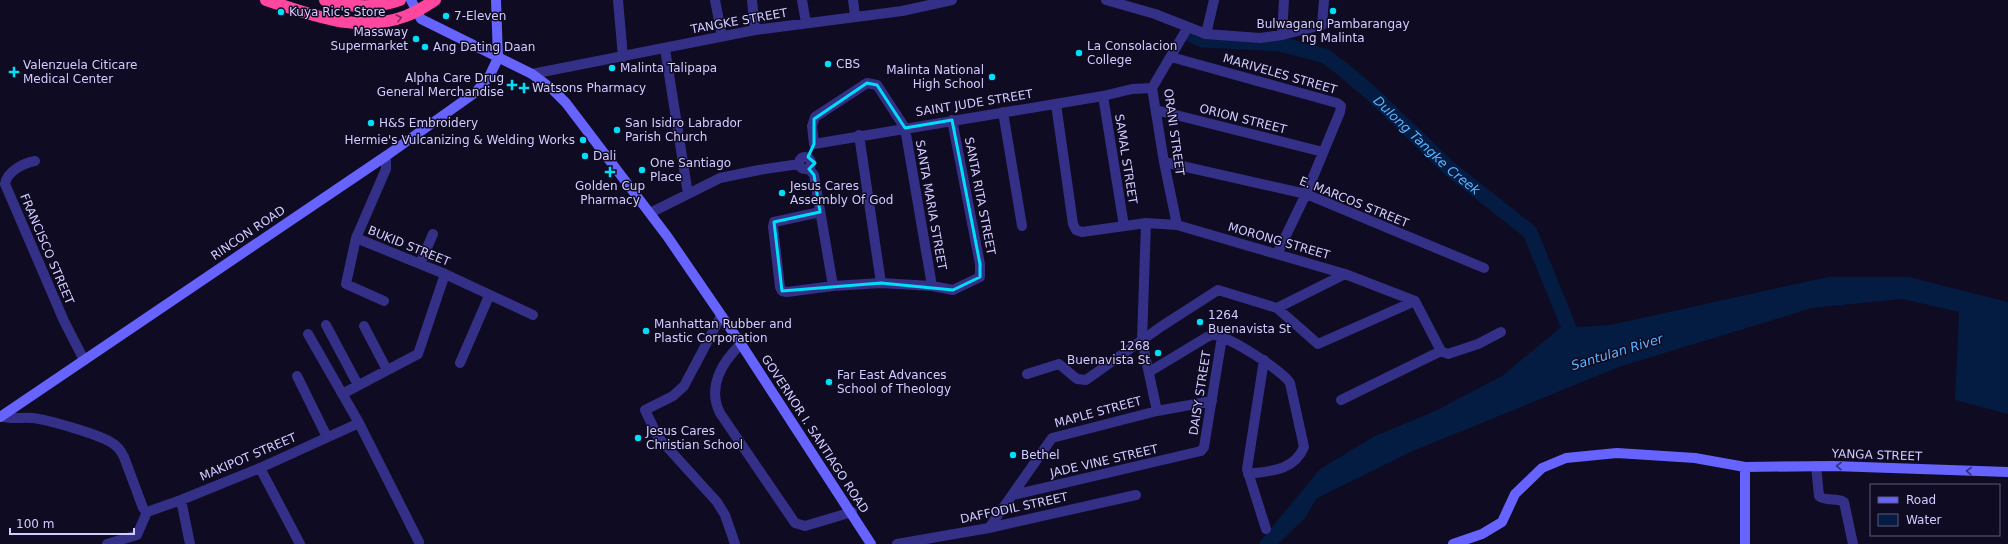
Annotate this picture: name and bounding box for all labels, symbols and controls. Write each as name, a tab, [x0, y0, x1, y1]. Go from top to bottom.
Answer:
place label: Kuya Ric's Store	[289, 5, 386, 19]
street label: TANGKE STREET	[689, 5, 789, 37]
marker: Bulwagang Pambarangay ng Malinta	[1328, 6, 1338, 16]
marker: Kuya Ric's Store	[276, 7, 286, 17]
place label: 7-Eleven	[454, 9, 506, 23]
marker: 7-Eleven	[441, 11, 451, 21]
one-way arrow	[395, 14, 402, 23]
place label: Bulwagang Pambarangay ng Malinta	[1256, 17, 1410, 45]
place label: Massway Supermarket	[330, 25, 408, 53]
marker: Massway Supermarket	[411, 34, 421, 44]
place label: La Consolacion College	[1087, 39, 1177, 67]
place label: Ang Dating Daan	[433, 40, 535, 54]
marker: Ang Dating Daan	[420, 42, 430, 52]
marker: La Consolacion College	[1074, 48, 1084, 58]
street label: MARIVELES STREET	[1221, 51, 1339, 97]
place label: CBS	[836, 57, 860, 71]
place label: Valenzuela Citicare Medical Center	[23, 58, 138, 86]
marker: CBS	[823, 59, 833, 69]
place label: Malinta Talipapa	[620, 61, 717, 75]
marker: Malinta Talipapa	[607, 63, 617, 73]
place label: Malinta National High School	[886, 63, 984, 91]
marker: Valenzuela Citicare Medical Center	[8, 66, 20, 78]
place label: Alpha Care Drug General Merchandise	[377, 71, 504, 99]
marker: Malinta National High School	[987, 72, 997, 82]
marker: Alpha Care Drug General Merchandise	[507, 80, 517, 90]
place label: Watsons Pharmacy	[532, 81, 646, 95]
marker: Watsons Pharmacy	[519, 83, 529, 93]
street label: SAINT JUDE STREET	[914, 87, 1034, 119]
street label: ORANI STREET	[1161, 88, 1187, 177]
water label: Dulong Tangke Creek	[1371, 92, 1484, 198]
street label: ORION STREET	[1198, 101, 1289, 137]
street label: SAMAL STREET	[1112, 113, 1140, 206]
place label: H&S Embroidery	[379, 116, 478, 130]
place label: San Isidro Labrador Parish Church	[625, 116, 742, 144]
marker: H&S Embroidery	[366, 118, 376, 128]
marker: San Isidro Labrador Parish Church	[612, 125, 622, 135]
place label: Hermie's Vulcanizing & Welding Works	[345, 133, 575, 147]
marker: Hermie's Vulcanizing & Welding Works	[578, 135, 588, 145]
street label: SANTA RITA STREET	[962, 136, 998, 257]
street label: SANTA MARIA STREET	[913, 139, 949, 272]
place label: Dali	[593, 149, 616, 163]
marker: Dali	[580, 151, 590, 161]
place label: One Santiago Place	[650, 156, 731, 184]
marker: One Santiago Place	[637, 165, 647, 175]
marker: Golden Cup Pharmacy	[605, 167, 615, 177]
street label: E. MARCOS STREET	[1297, 174, 1411, 231]
place label: Golden Cup Pharmacy	[575, 179, 645, 207]
place label: Jesus Cares Assembly Of God	[789, 179, 893, 207]
marker: Jesus Cares Assembly Of God	[777, 188, 787, 198]
street label: FRANCISCO STREET	[17, 192, 77, 307]
street label: RINCON ROAD	[208, 203, 288, 263]
street label: MORONG STREET	[1226, 220, 1332, 262]
street label: BUKID STREET	[366, 223, 453, 269]
place label: 1264 Buenavista St	[1208, 308, 1291, 336]
place label: Manhattan Rubber and Plastic Corporation	[654, 317, 792, 345]
marker: 1264 Buenavista St	[1195, 317, 1205, 327]
marker: Manhattan Rubber and Plastic Corporation	[641, 326, 651, 336]
water label: Santulan River	[1569, 330, 1666, 373]
place label: 1268 Buenavista St	[1067, 339, 1150, 367]
marker: 1268 Buenavista St	[1153, 348, 1163, 358]
street label: DAISY STREET	[1186, 349, 1214, 436]
street label: GOVERNOR I. SANTIAGO ROAD	[759, 352, 871, 516]
place label: Far East Advances School of Theology	[837, 368, 951, 396]
marker: Far East Advances School of Theology	[824, 377, 834, 387]
street label: MAPLE STREET	[1053, 393, 1144, 430]
place label: Jesus Cares Christian School	[645, 424, 743, 452]
street label: MAKIPOT STREET	[198, 430, 299, 484]
marker: Jesus Cares Christian School	[633, 433, 643, 443]
street label: JADE VINE STREET	[1048, 442, 1160, 480]
street label: YANGA STREET	[1830, 446, 1923, 464]
place label: Bethel	[1021, 448, 1060, 462]
marker: Bethel	[1008, 450, 1018, 460]
one-way arrow	[1836, 462, 1842, 470]
one-way arrow	[1966, 466, 1972, 475]
legend	[1870, 484, 2000, 536]
street label: DAFFODIL STREET	[959, 490, 1070, 526]
text: Road	[1906, 493, 1936, 507]
scale bar	[10, 510, 134, 536]
text: Water	[1906, 513, 1942, 527]
text: 100 m	[16, 517, 54, 531]

